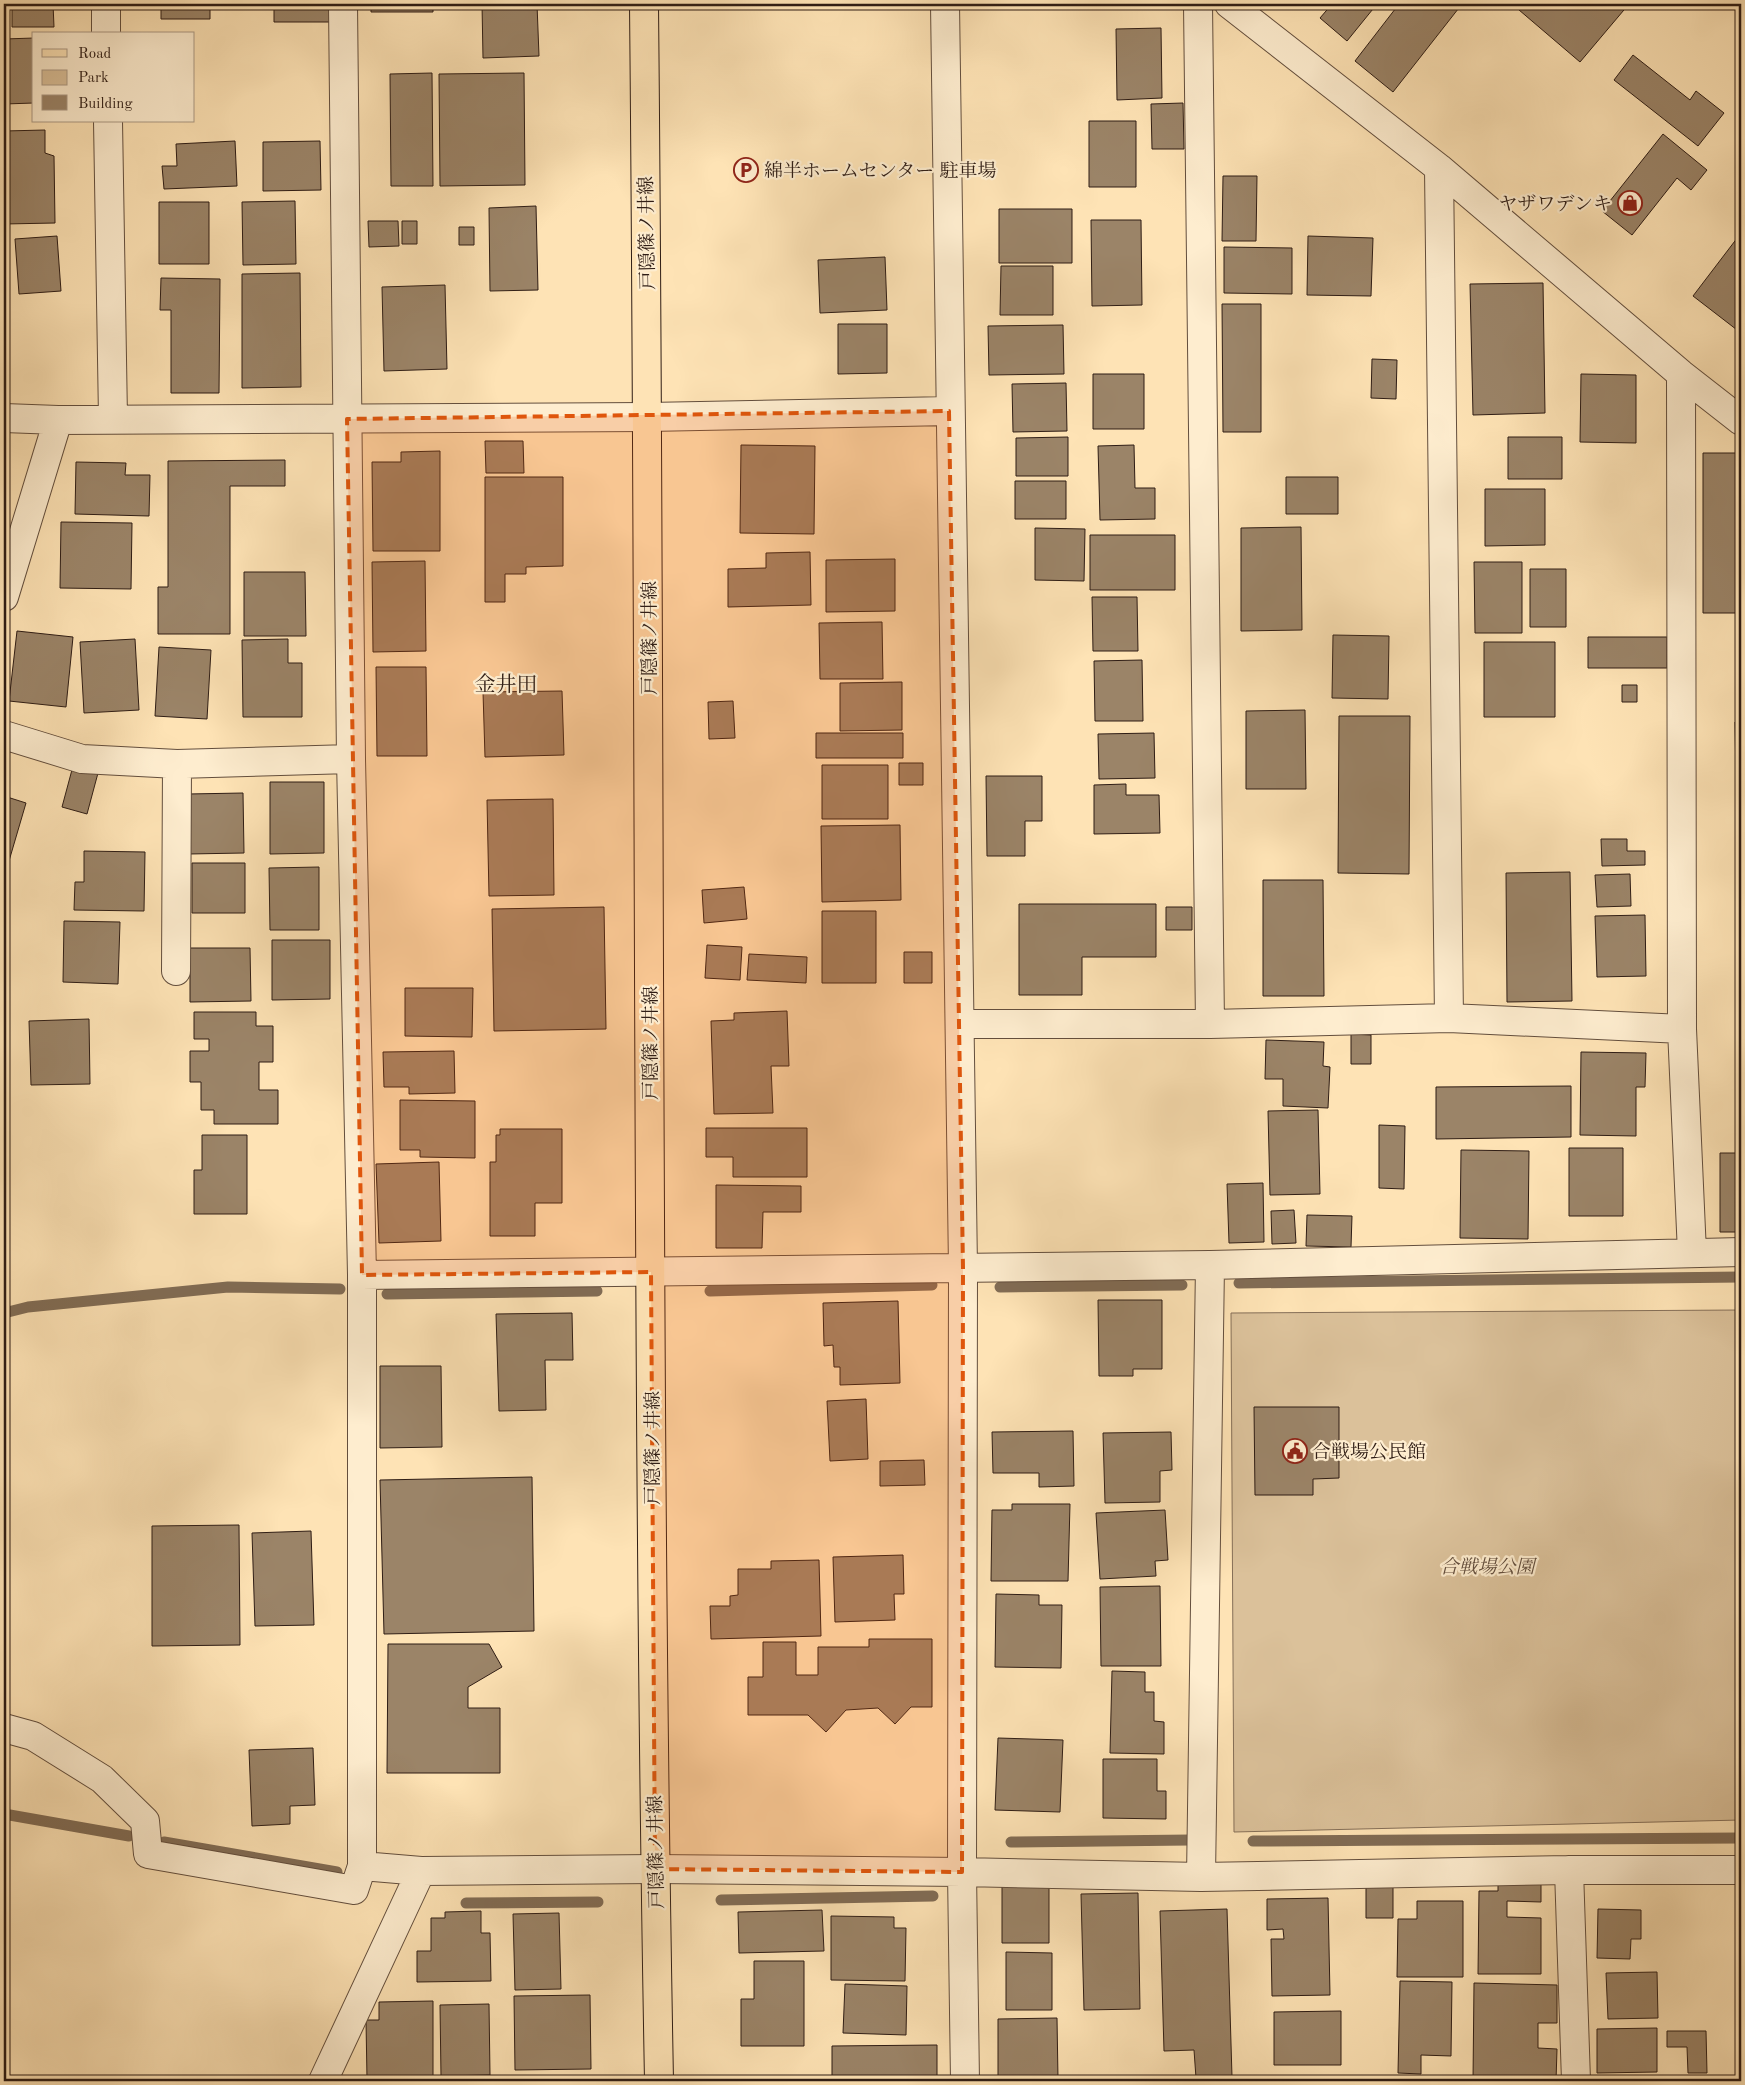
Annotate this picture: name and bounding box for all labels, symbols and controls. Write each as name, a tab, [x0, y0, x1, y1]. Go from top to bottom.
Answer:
legend	[32, 32, 195, 122]
text: Road	[78, 47, 112, 62]
text: Park	[78, 71, 109, 86]
text: Building	[78, 97, 133, 112]
parking icon: 綿半ホームセンター 駐車場	[733, 157, 759, 183]
place label: 綿半ホームセンター 駐車場	[764, 160, 997, 182]
street label: 戸隠篠ノ井線	[636, 176, 659, 290]
shop icon: ヤザワデンキ	[1617, 190, 1643, 216]
place label: ヤザワデンキ	[1498, 194, 1612, 215]
street label: 戸隠篠ノ井線	[640, 581, 661, 695]
district label: 金井田	[475, 673, 538, 696]
street label: 戸隠篠ノ井線	[641, 986, 662, 1100]
street label: 戸隠篠ノ井線	[643, 1391, 664, 1505]
public building icon: 合戦場公民館	[1282, 1438, 1308, 1464]
place label: 合戦場公民館	[1312, 1442, 1426, 1463]
park label: 合戦場公園	[1439, 1556, 1537, 1578]
street label: 戸隠篠ノ井線	[645, 1795, 668, 1909]

